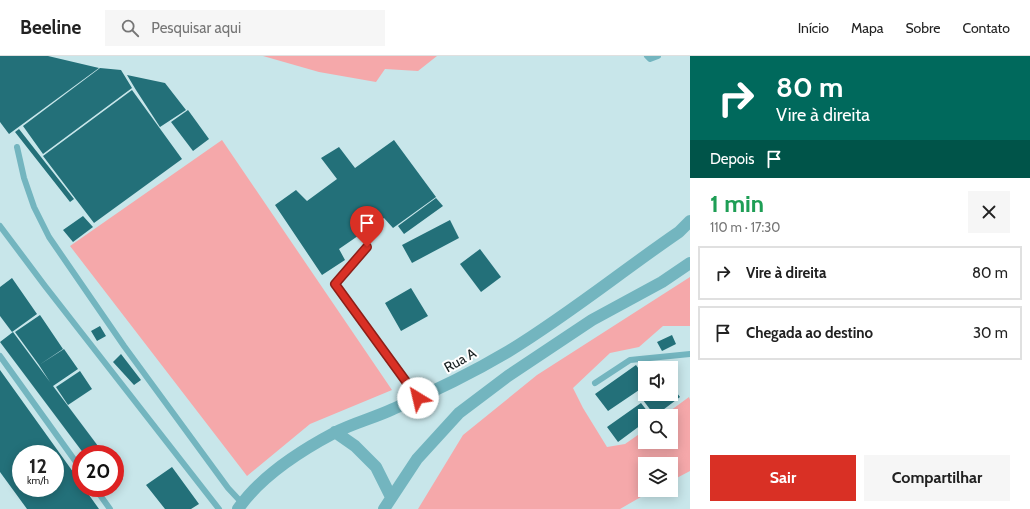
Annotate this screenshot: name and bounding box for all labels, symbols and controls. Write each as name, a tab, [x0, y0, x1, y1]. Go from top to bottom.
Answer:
search box	[105, 10, 385, 46]
text: Beeline	[20, 16, 81, 39]
icon: search	[119, 17, 141, 39]
text: Pesquisar aqui	[151, 19, 241, 37]
text: Início	[798, 19, 829, 37]
text: Mapa	[851, 19, 883, 37]
text: Sobre	[905, 19, 940, 37]
text: Contato	[962, 19, 1010, 37]
text: 80 m	[776, 70, 843, 104]
icon: right	[710, 72, 762, 124]
text: Vire à direita	[776, 104, 870, 126]
icon: arrive	[763, 148, 785, 170]
text: Depois	[710, 150, 755, 168]
text: 1 min	[710, 189, 764, 218]
button: close	[968, 191, 1010, 233]
pin	[350, 206, 384, 247]
icon: arrive	[356, 212, 378, 234]
text: 110 m · 17:30	[710, 219, 780, 235]
icon: right	[712, 262, 734, 284]
text: Vire à direita	[746, 264, 827, 282]
text: 80 m	[972, 264, 1008, 282]
icon: arrive	[712, 322, 734, 344]
text: Chegada ao destino	[746, 324, 873, 342]
text: 30 m	[973, 324, 1008, 342]
street label: Rua A	[441, 344, 480, 376]
map controls	[638, 361, 678, 497]
button: sound	[638, 361, 678, 401]
position arrow	[397, 377, 439, 419]
button: search	[638, 409, 678, 449]
speed limit sign: 20	[72, 445, 124, 497]
text: 12	[29, 454, 47, 478]
button: Sair	[710, 455, 856, 501]
button: Compartilhar	[864, 455, 1010, 501]
button: layers	[638, 457, 678, 497]
text: km/h	[27, 474, 49, 487]

